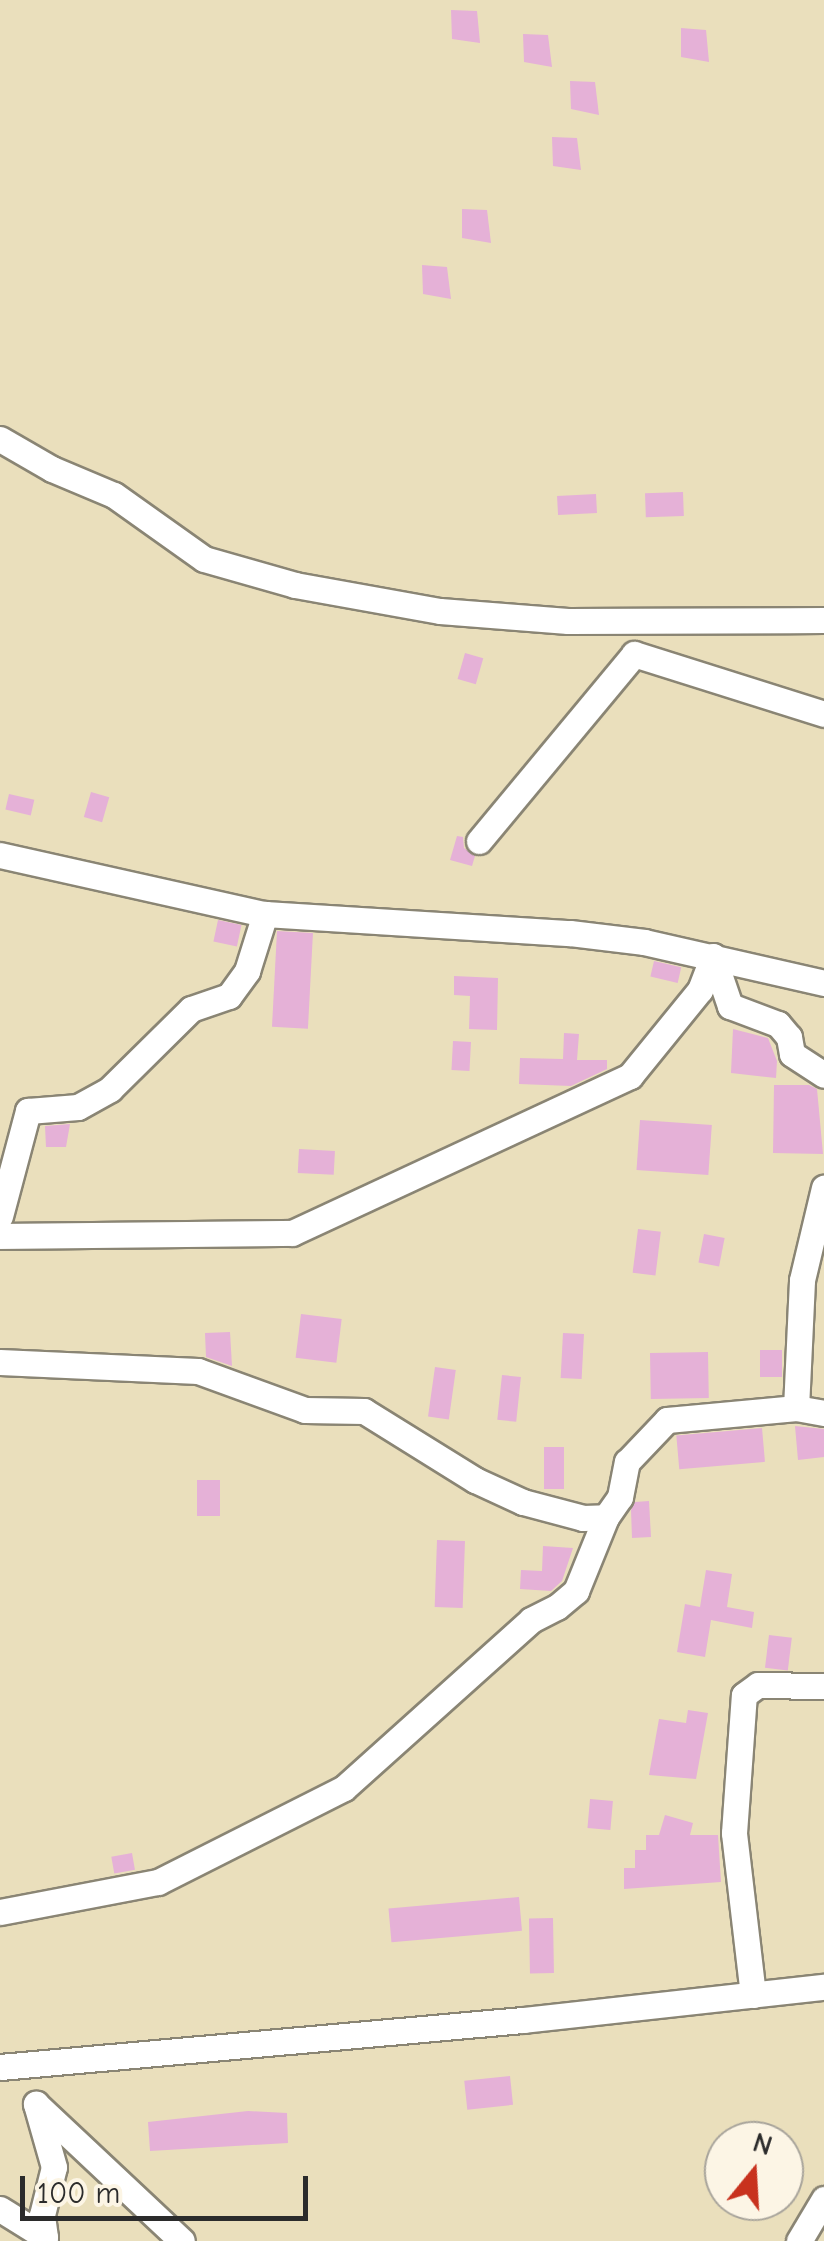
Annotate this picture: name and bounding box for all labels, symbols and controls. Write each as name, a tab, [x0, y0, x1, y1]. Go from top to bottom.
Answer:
north arrow	[704, 2121, 804, 2221]
text: N	[749, 2126, 776, 2162]
scale bar	[25, 2156, 312, 2218]
text: 100 m	[37, 2176, 120, 2211]

